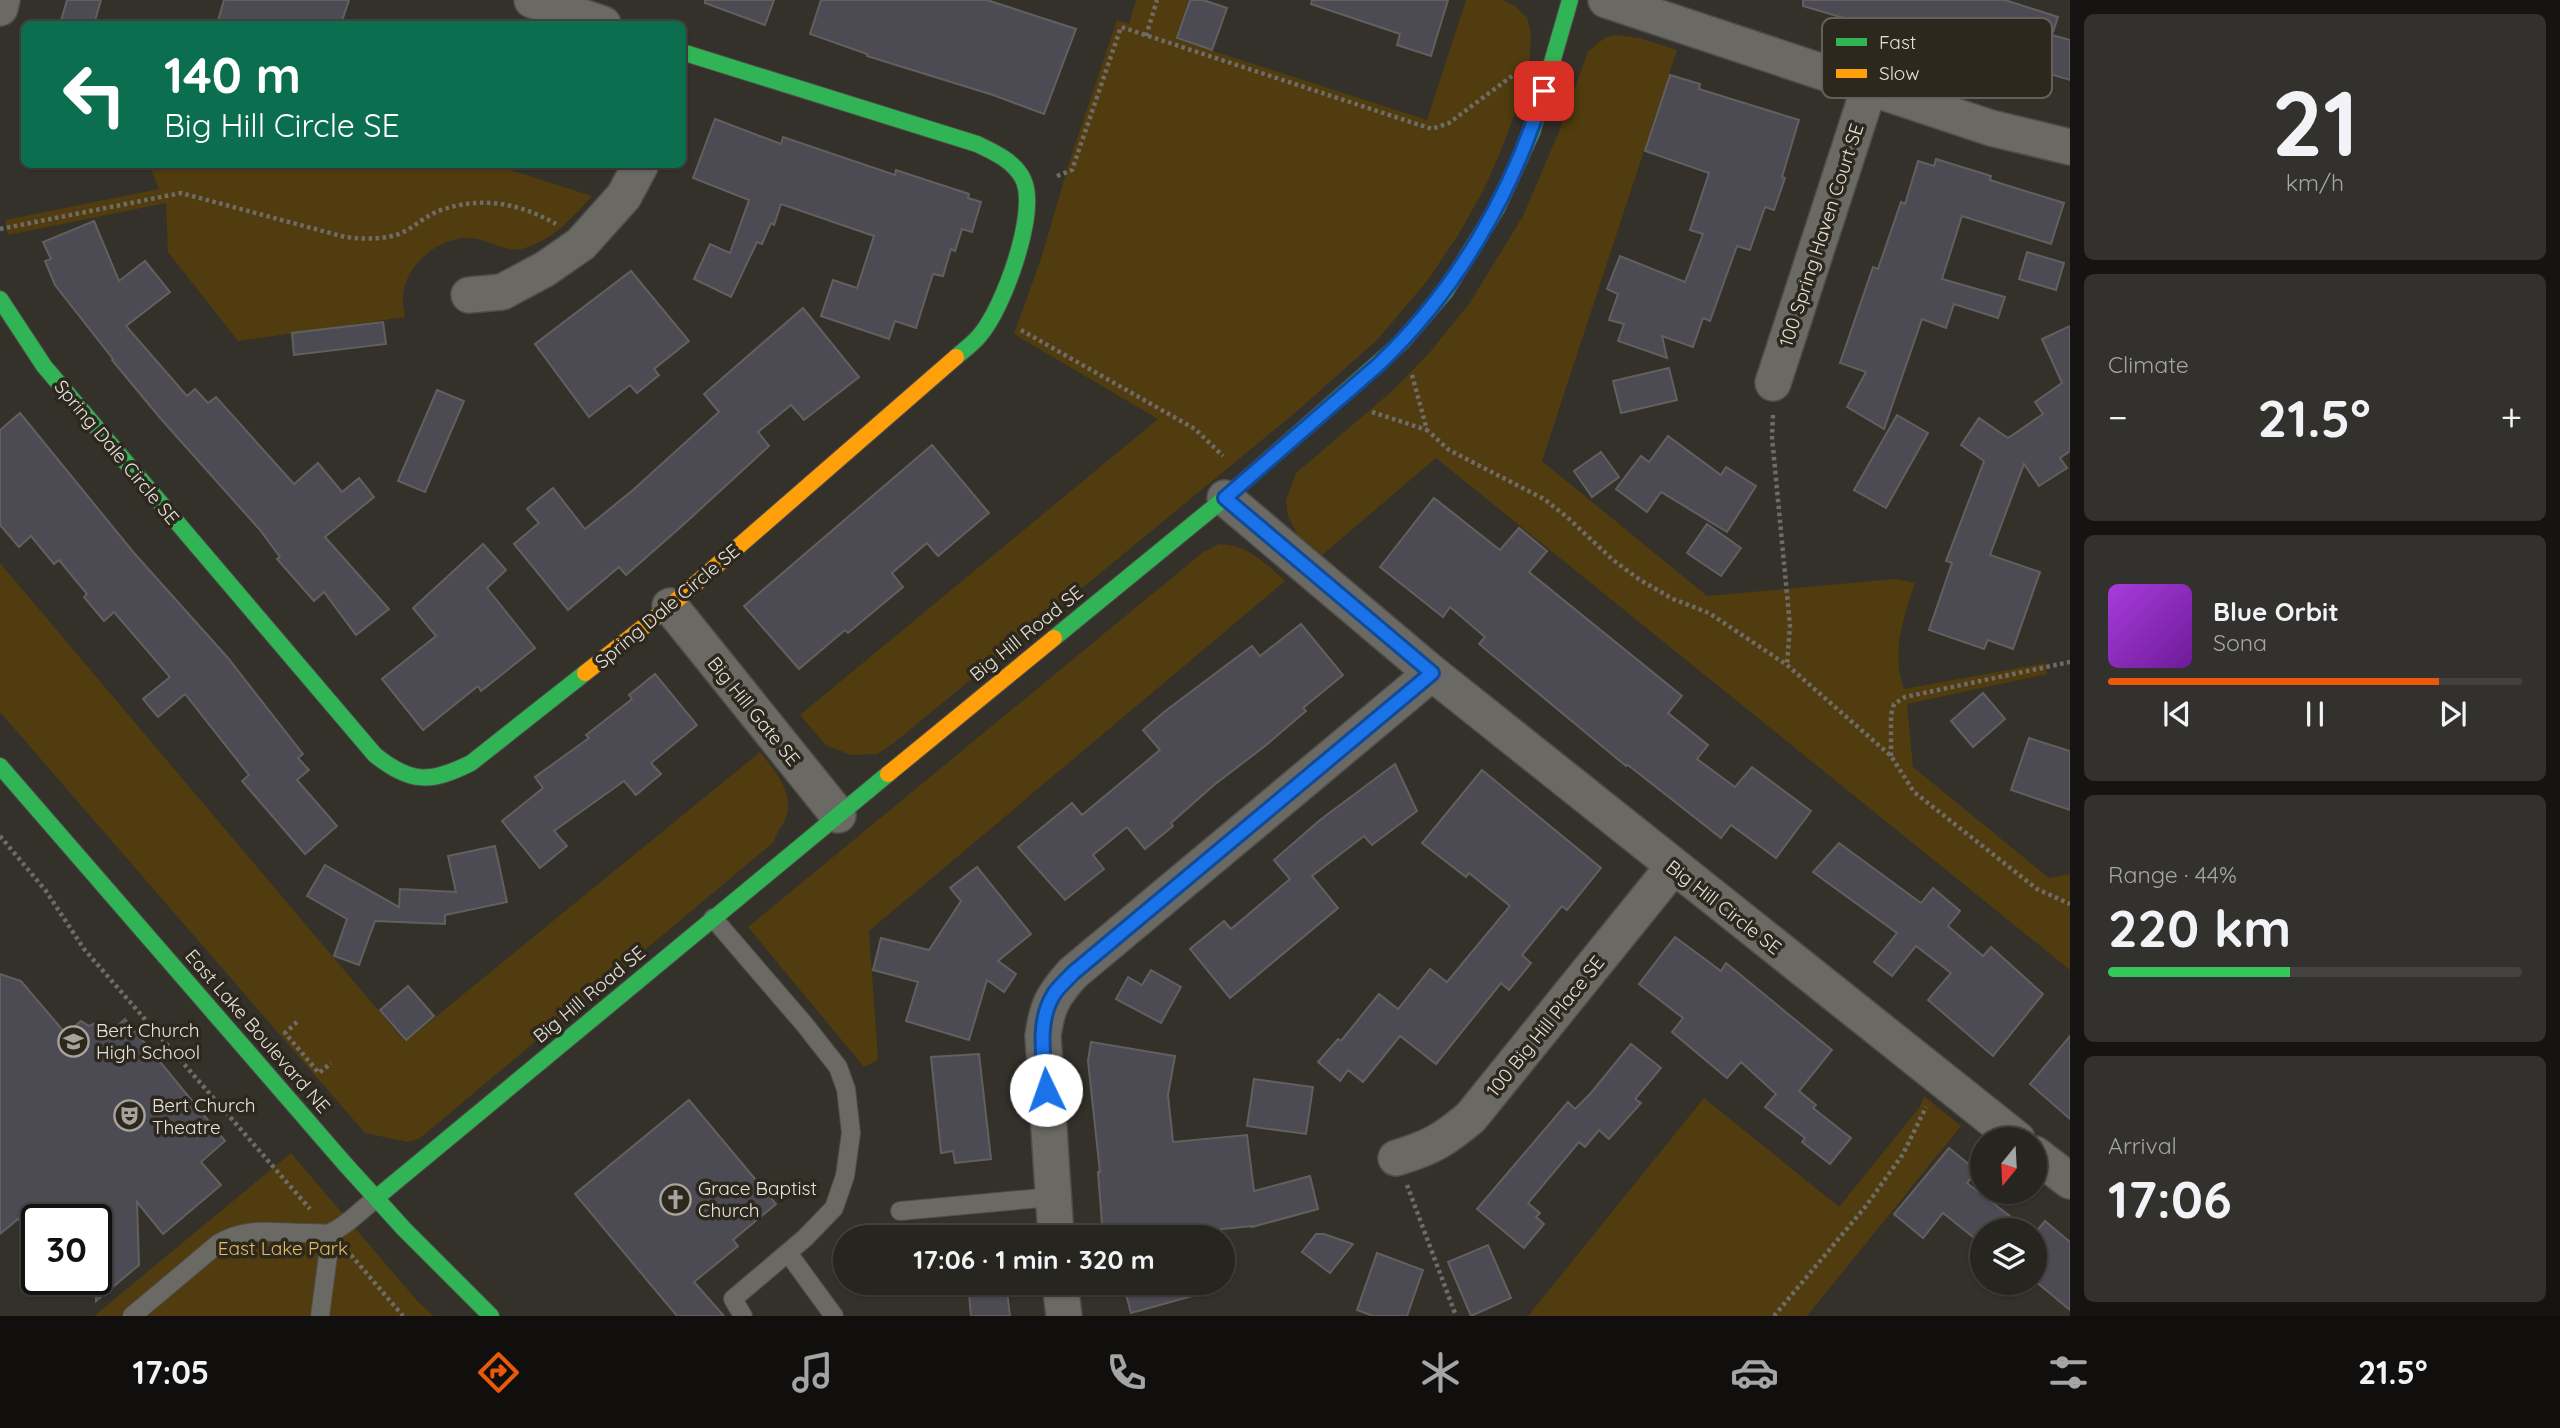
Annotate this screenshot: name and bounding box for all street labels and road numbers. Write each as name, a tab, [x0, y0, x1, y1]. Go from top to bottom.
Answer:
street label: 100 Spring Haven Court SE	[1774, 120, 1868, 350]
street label: Spring Dale Circle SE	[49, 375, 185, 529]
street label: Spring Dale Circle SE	[590, 538, 744, 674]
street label: Big Hill Road SE	[964, 580, 1088, 686]
street label: Big Hill Gate SE	[703, 651, 805, 771]
street label: Big Hill Circle SE	[1661, 854, 1787, 960]
street label: Big Hill Road SE	[528, 940, 650, 1048]
street label: East Lake Boulevard NE	[180, 944, 336, 1118]
street label: 100 Big Hill Place SE	[1481, 951, 1609, 1101]

